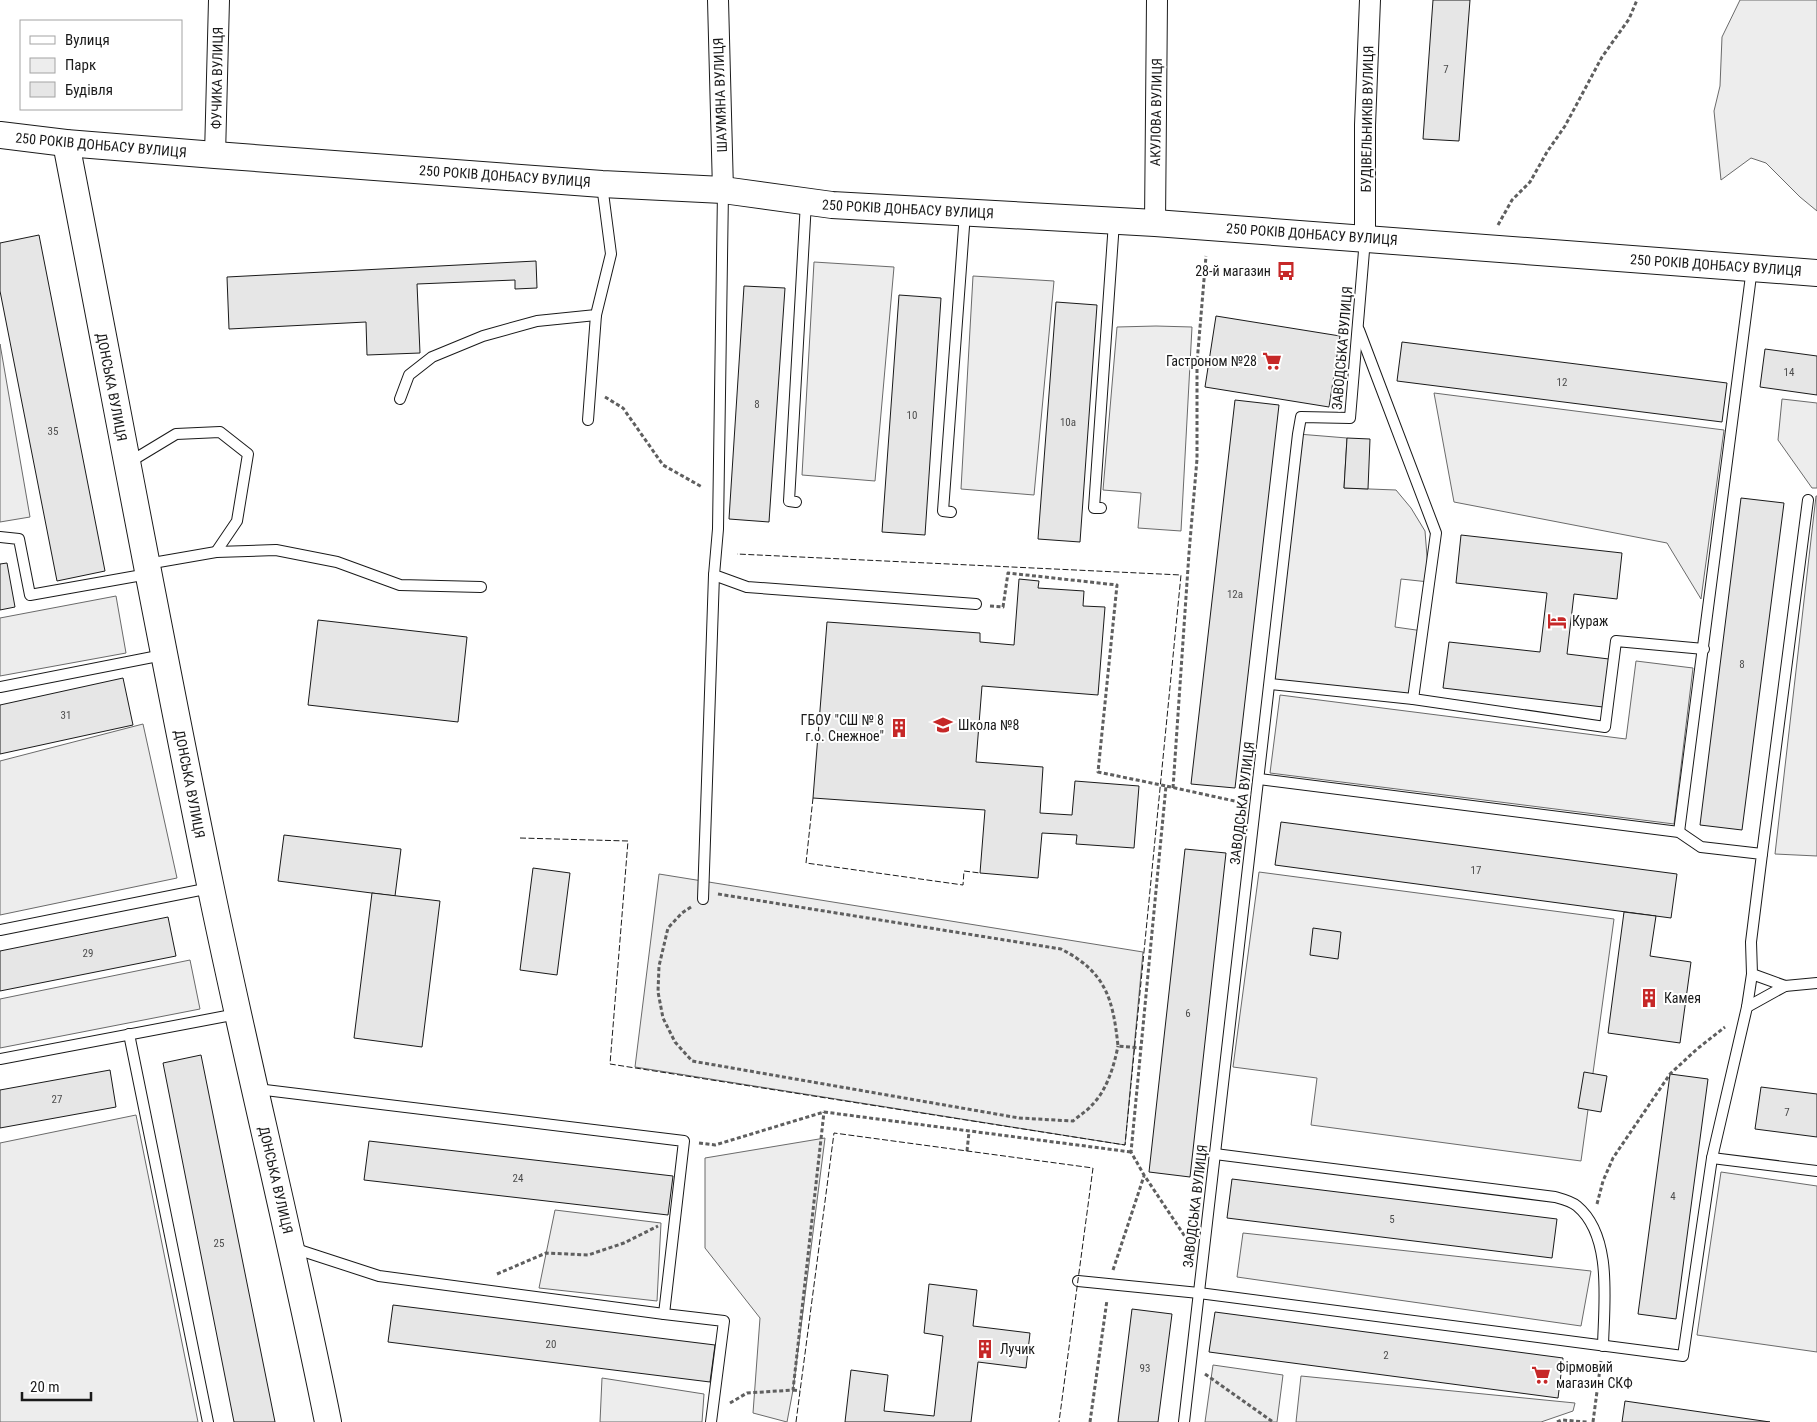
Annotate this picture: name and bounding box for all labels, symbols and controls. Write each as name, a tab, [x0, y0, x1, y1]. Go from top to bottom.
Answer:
legend	[20, 20, 182, 110]
street label: ФУЧИКА ВУЛИЦЯ	[208, 27, 226, 129]
text: Вулиця	[65, 31, 110, 49]
street label: ШАУМЯНА ВУЛИЦЯ	[710, 37, 730, 153]
street label: БУДІВЕЛЬНИКІВ ВУЛИЦЯ	[1358, 45, 1376, 193]
text: Парк	[65, 56, 96, 74]
street label: АКУЛОВА ВУЛИЦЯ	[1147, 58, 1165, 166]
house number: 7	[1443, 63, 1449, 76]
text: Будівля	[65, 81, 113, 99]
street label: 250 РОКІВ ДОНБАСУ ВУЛИЦЯ	[15, 130, 187, 160]
street label: 250 РОКІВ ДОНБАСУ ВУЛИЦЯ	[419, 162, 591, 190]
street label: 250 РОКІВ ДОНБАСУ ВУЛИЦЯ	[822, 197, 994, 221]
street label: 250 РОКІВ ДОНБАСУ ВУЛИЦЯ	[1226, 220, 1398, 248]
street label: 250 РОКІВ ДОНБАСУ ВУЛИЦЯ	[1630, 251, 1802, 279]
bus stop icon: 28-й магазин	[1275, 260, 1297, 282]
place label: 28-й магазин	[1195, 263, 1271, 279]
street label: ЗАВОДСЬКА ВУЛИЦЯ	[1329, 286, 1355, 410]
street label: ДОНСЬКА ВУЛИЦЯ	[94, 332, 130, 442]
supermarket icon: Гастроном №28	[1261, 350, 1283, 372]
place label: Гастроном №28	[1166, 353, 1257, 369]
house number: 14	[1784, 366, 1795, 379]
house number: 12	[1557, 376, 1567, 389]
house number: 8	[754, 398, 760, 411]
house number: 10	[907, 409, 917, 422]
house number: 10а	[1060, 416, 1076, 429]
house number: 35	[48, 425, 58, 438]
house number: 12а	[1227, 588, 1243, 601]
hotel icon: Кураж	[1546, 610, 1568, 632]
place label: Кураж	[1572, 613, 1608, 629]
house number: 8	[1739, 658, 1745, 671]
house number: 31	[61, 709, 71, 722]
place label: ГБОУ "СШ № 8 г.о. Снежное"	[801, 712, 884, 744]
school or university icon: Школа №8	[932, 714, 954, 736]
building icon: ГБОУ "СШ № 8 г.о. Снежное"	[888, 717, 910, 739]
place label: Школа №8	[958, 717, 1019, 733]
street label: ДОНСЬКА ВУЛИЦЯ	[172, 729, 208, 839]
street label: ЗАВОДСЬКА ВУЛИЦЯ	[1227, 740, 1257, 866]
house number: 17	[1471, 864, 1481, 877]
house number: 29	[83, 947, 93, 960]
building icon: Камея	[1638, 987, 1660, 1009]
place label: Камея	[1664, 990, 1701, 1006]
house number: 6	[1185, 1007, 1191, 1020]
house number: 27	[52, 1093, 62, 1106]
house number: 7	[1784, 1106, 1790, 1119]
street label: ДОНСЬКА ВУЛИЦЯ	[256, 1125, 296, 1235]
street label: ЗАВОДСЬКА ВУЛИЦЯ	[1180, 1143, 1210, 1269]
house number: 24	[513, 1172, 524, 1185]
house number: 4	[1670, 1190, 1676, 1203]
house number: 5	[1389, 1213, 1395, 1226]
house number: 25	[214, 1237, 224, 1250]
house number: 20	[546, 1338, 556, 1351]
building icon: Лучик	[974, 1338, 996, 1360]
place label: Лучик	[1000, 1341, 1035, 1357]
house number: 2	[1383, 1349, 1389, 1362]
place label: Фірмовий магазин СКФ	[1556, 1359, 1633, 1391]
house number: 93	[1140, 1362, 1150, 1375]
supermarket icon: Фірмовий магазин СКФ	[1530, 1364, 1552, 1386]
scale bar	[22, 1370, 91, 1402]
text: 20 m	[30, 1378, 60, 1396]

